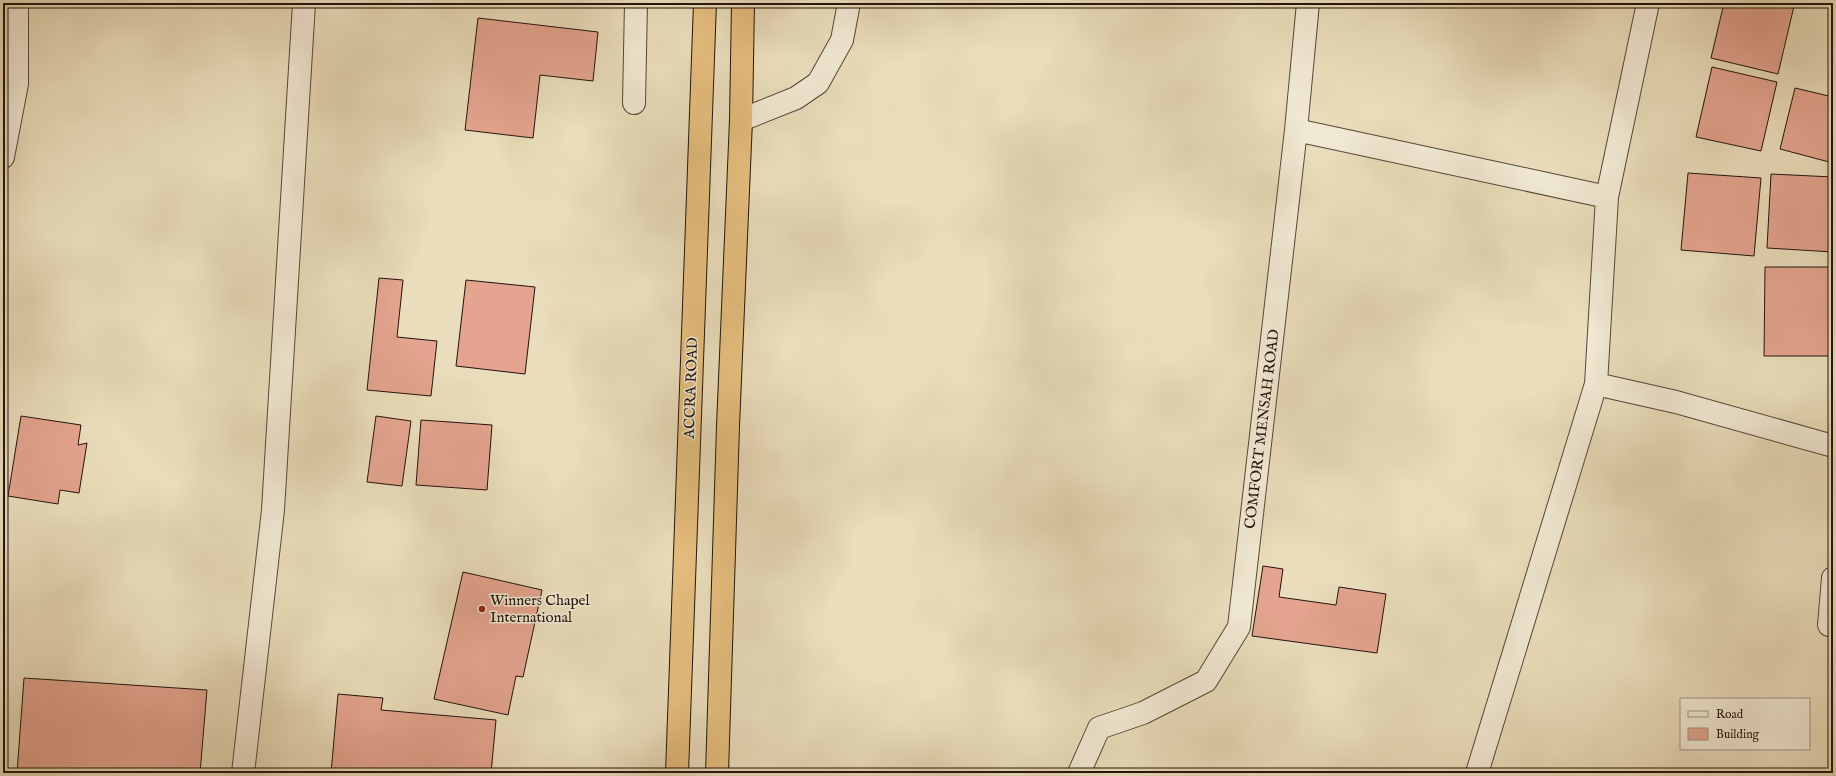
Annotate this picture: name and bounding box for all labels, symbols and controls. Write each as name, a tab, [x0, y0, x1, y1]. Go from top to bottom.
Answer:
street label: COMFORT MENSAH ROAD	[1240, 328, 1284, 530]
street label: ACCRA ROAD	[680, 337, 702, 440]
place label: Winners Chapel International	[490, 591, 590, 627]
marker: Winners Chapel International	[477, 604, 487, 614]
legend	[1680, 698, 1810, 750]
text: Road	[1716, 707, 1744, 722]
text: Building	[1716, 727, 1760, 742]

